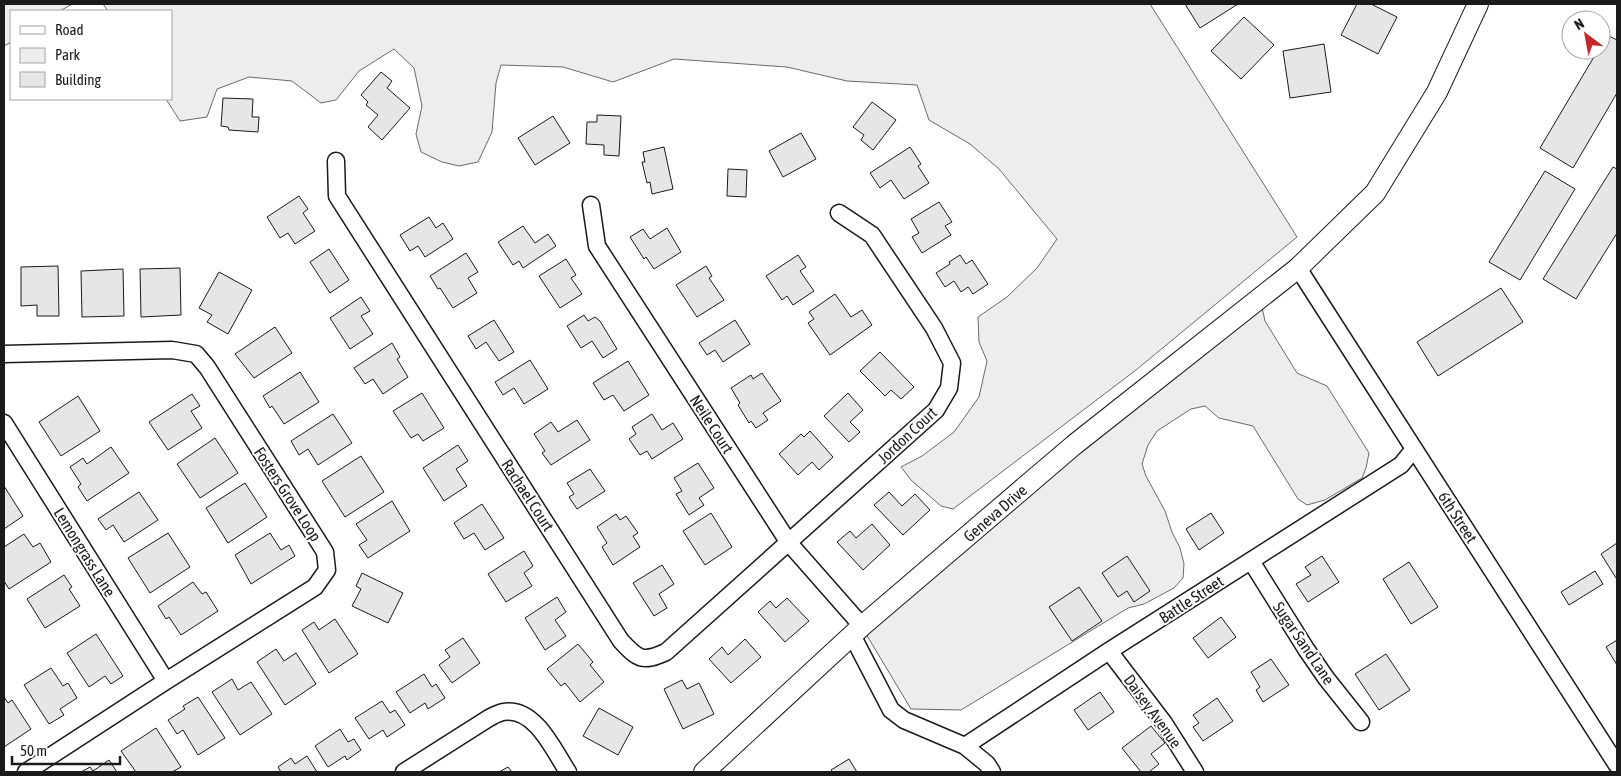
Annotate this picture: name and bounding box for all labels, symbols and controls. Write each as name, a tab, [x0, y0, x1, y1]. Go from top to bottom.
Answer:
legend	[10, 10, 172, 100]
north arrow	[1561, 10, 1611, 60]
text: N	[1571, 15, 1587, 33]
text: Road	[55, 21, 84, 38]
text: Park	[55, 46, 80, 63]
text: Building	[55, 71, 101, 88]
street label: Neile Court	[687, 392, 738, 457]
street label: Jordon Court	[874, 403, 940, 467]
street label: Fosters Grove Loop	[250, 443, 325, 545]
street label: Rachael Court	[498, 456, 558, 535]
street label: Geneva Drive	[960, 481, 1030, 545]
street label: 6th Street	[1435, 488, 1481, 546]
street label: Lemongrass Lane	[50, 504, 119, 600]
street label: Battle Street	[1156, 571, 1227, 626]
street label: Sugar Sand Lane	[1269, 598, 1338, 688]
street label: Daisey Avenue	[1120, 671, 1186, 752]
scale bar	[12, 734, 120, 766]
text: 50 m	[20, 742, 47, 759]

